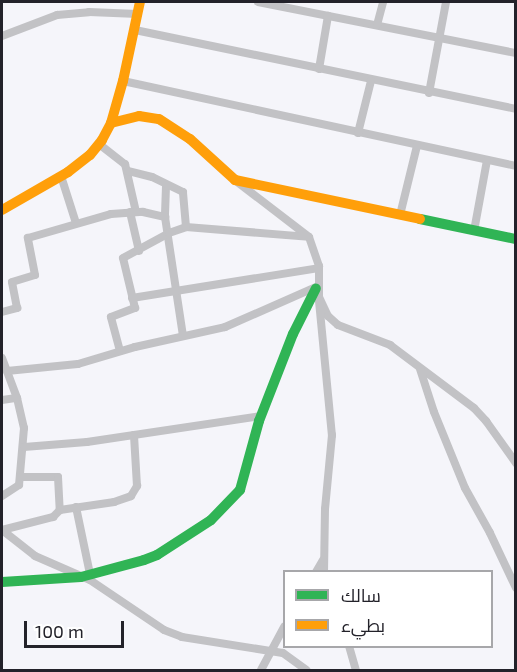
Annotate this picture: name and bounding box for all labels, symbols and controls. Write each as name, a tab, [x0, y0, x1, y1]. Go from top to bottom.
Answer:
legend	[283, 570, 493, 648]
text: سالك	[341, 584, 381, 606]
scale bar	[27, 609, 128, 647]
text: بطيء	[341, 614, 385, 636]
text: 100 m	[35, 620, 84, 642]

